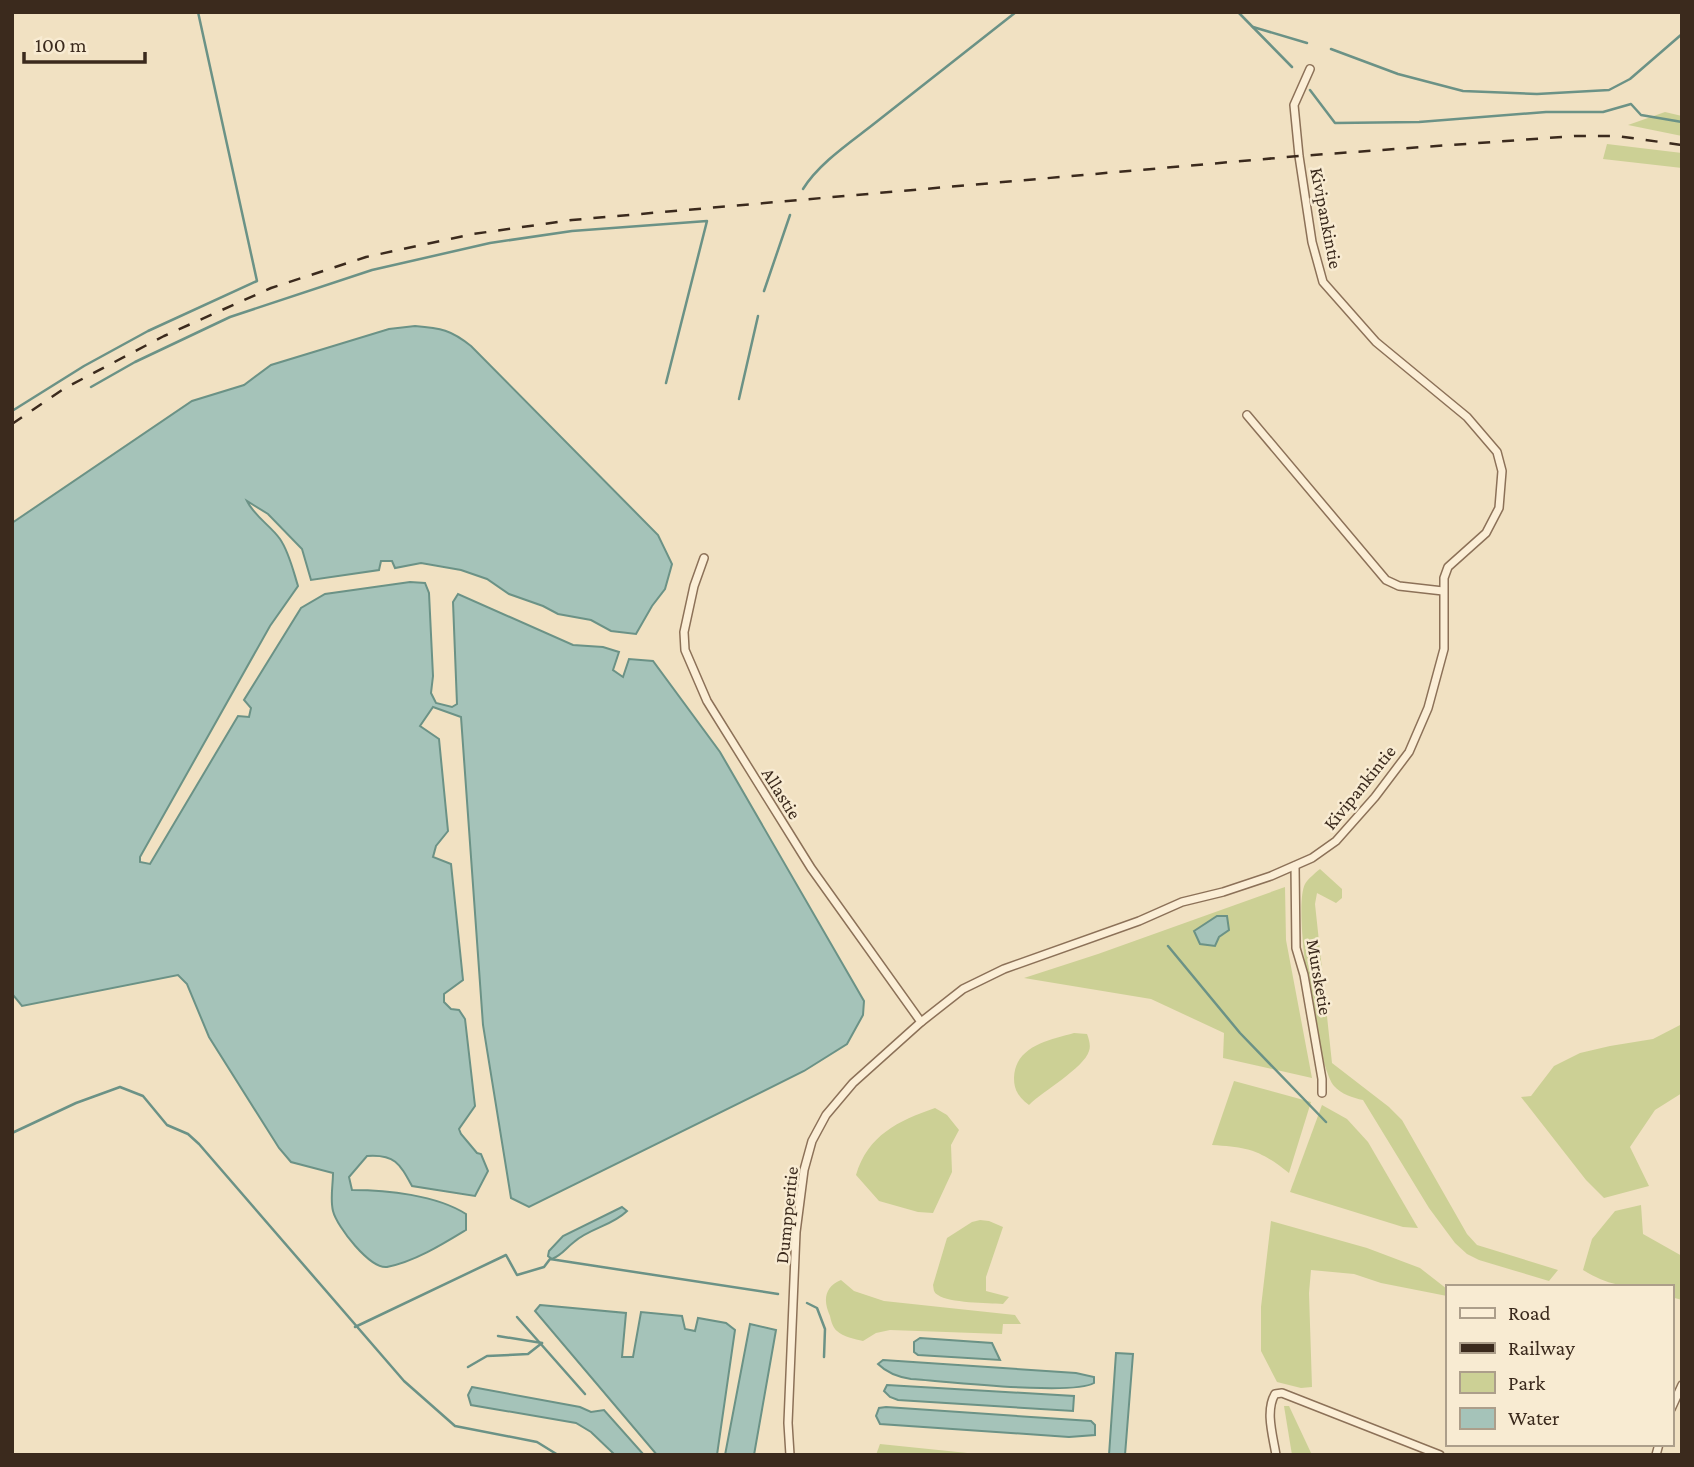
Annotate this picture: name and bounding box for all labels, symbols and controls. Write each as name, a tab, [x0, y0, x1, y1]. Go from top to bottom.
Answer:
scale bar	[24, 21, 145, 65]
text: 100 m	[35, 33, 87, 57]
street label: Kivipankintie	[1306, 166, 1347, 270]
street label: Kivipankintie	[1319, 741, 1400, 834]
street label: Allastie	[758, 764, 805, 823]
street label: Mursketie	[1302, 937, 1337, 1017]
street label: Dumpperitie	[771, 1165, 802, 1265]
legend	[1446, 1285, 1673, 1446]
text: Road	[1508, 1301, 1551, 1325]
text: Railway	[1508, 1336, 1575, 1360]
text: Park	[1508, 1371, 1545, 1395]
text: Water	[1508, 1406, 1560, 1430]

